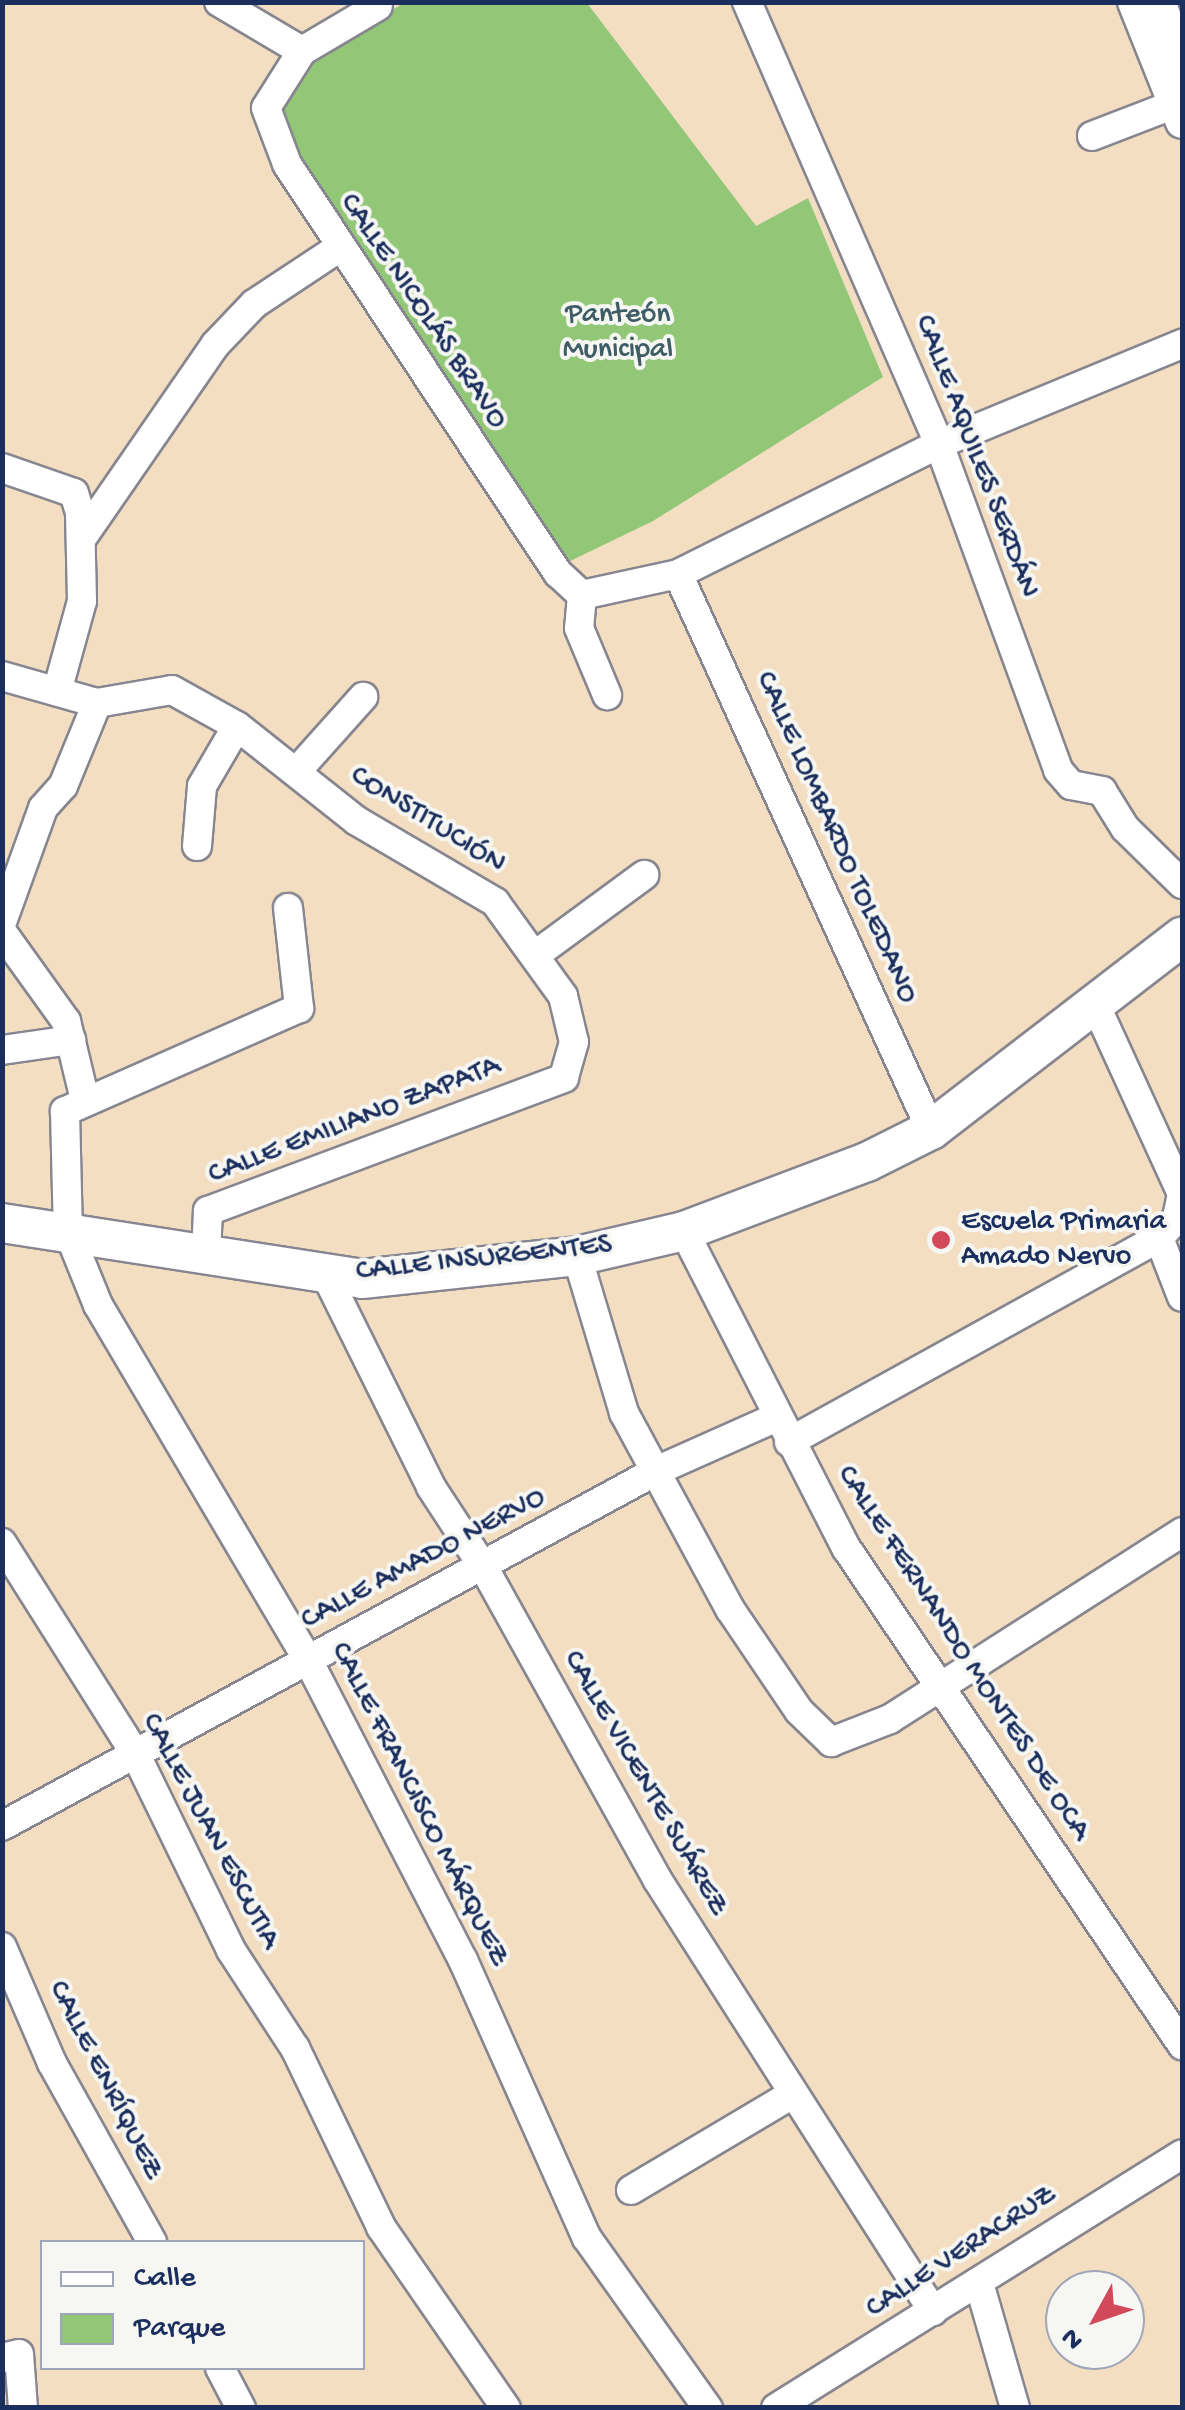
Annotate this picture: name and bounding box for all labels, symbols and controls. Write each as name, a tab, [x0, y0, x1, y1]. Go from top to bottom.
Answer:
street label: CALLE NICOLÁS BRAVO	[330, 188, 514, 436]
park label: Panteón Municipal	[563, 298, 673, 368]
street label: CALLE AQUILES SERDÁN	[904, 311, 1046, 603]
street label: CALLE LOMBARDO TOLEDANO	[745, 667, 925, 1009]
street label: CONSTITUCIÓN	[343, 759, 511, 883]
street label: CALLE EMILIANO ZAPATA	[204, 1050, 506, 1194]
place label: Escuela Primaria Amado Nervo	[961, 1205, 1166, 1276]
street label: CALLE INSURGENTES	[354, 1229, 614, 1291]
marker: Escuela Primaria Amado Nervo	[930, 1229, 952, 1251]
street label: CALLE FERNANDO MONTES DE OCA	[827, 1460, 1097, 1848]
street label: CALLE AMADO NERVO	[296, 1480, 552, 1640]
street label: CALLE FRANCISCO MÁRQUEZ	[321, 1637, 515, 1973]
street label: CALLE VICENTE SUÁREZ	[553, 1645, 735, 1923]
street label: CALLE JUAN ESCUTIA	[132, 1708, 286, 1956]
street label: CALLE ENRÍQUEZ	[38, 1975, 170, 2187]
street label: CALLE VERACRUZ	[860, 2178, 1064, 2328]
legend	[40, 2240, 365, 2370]
text: Calle	[134, 2262, 196, 2297]
north arrow	[1045, 2270, 1145, 2370]
text: Parque	[134, 2312, 225, 2347]
text: N	[1055, 2321, 1092, 2356]

